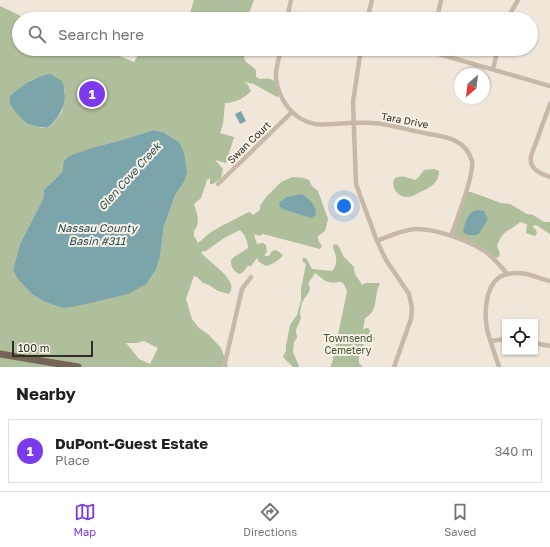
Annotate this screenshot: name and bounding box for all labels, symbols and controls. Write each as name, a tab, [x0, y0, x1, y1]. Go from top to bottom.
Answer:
search box	[12, 12, 538, 56]
icon: search	[26, 23, 48, 45]
text: Search here	[58, 25, 144, 43]
north arrow	[454, 68, 490, 104]
pin: 1	[79, 79, 105, 109]
street label: Tara Drive	[380, 110, 430, 130]
street label: Swan Court	[225, 118, 273, 166]
water label: Glen Cove Creek	[95, 138, 164, 213]
your location	[334, 196, 354, 216]
water label: Nassau County Basin #311	[57, 221, 139, 247]
map controls	[502, 319, 538, 355]
button: locate	[502, 319, 538, 355]
park label: Townsend Cemetery	[324, 332, 372, 356]
scale bar	[12, 339, 93, 358]
text: 100 m	[18, 341, 49, 354]
text: Nearby	[16, 383, 76, 404]
text: DuPont-Guest Estate	[55, 434, 208, 452]
text: 1	[27, 443, 33, 459]
text: 340 m	[495, 443, 533, 459]
text: Place	[55, 452, 90, 468]
tab: Map	[74, 501, 96, 538]
tab: Directions	[243, 501, 297, 538]
tab: Saved	[444, 501, 476, 538]

